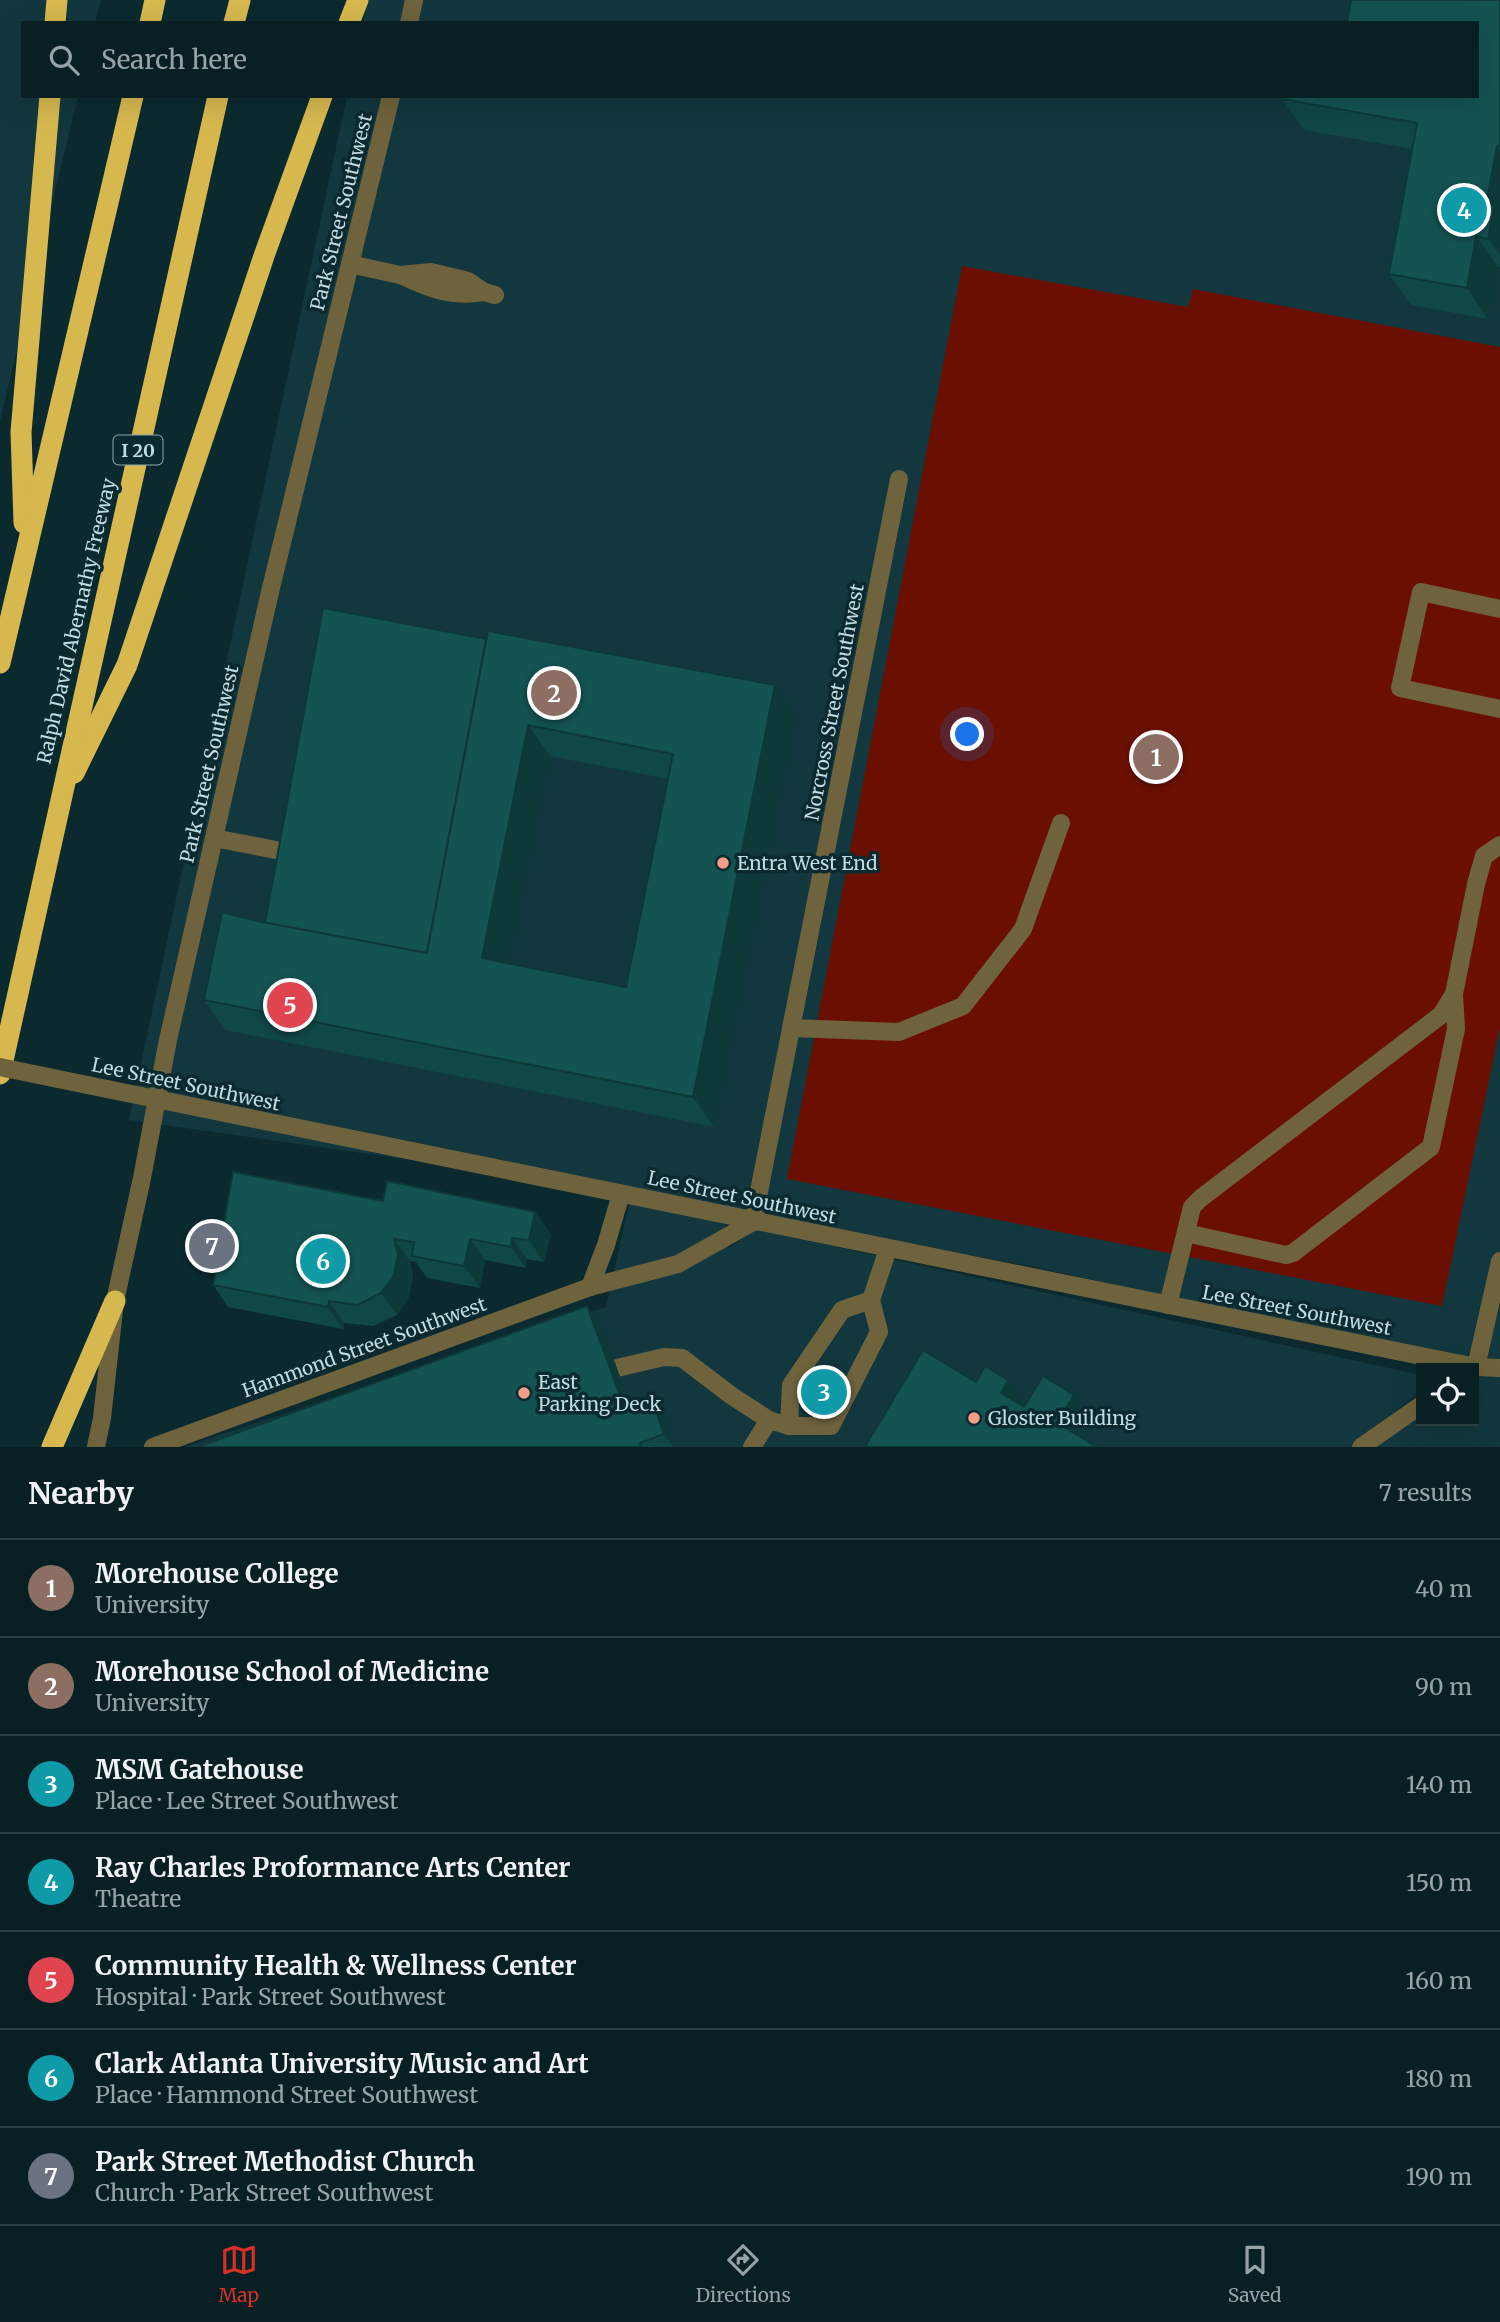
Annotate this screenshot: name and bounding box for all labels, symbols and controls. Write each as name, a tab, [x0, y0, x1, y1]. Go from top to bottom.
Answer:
search box	[21, 21, 1479, 98]
icon: search	[45, 41, 83, 79]
text: Search here	[101, 43, 247, 76]
street label: Park Street Southwest	[305, 110, 377, 313]
pin: 4	[1441, 184, 1487, 236]
road number: I 20	[114, 436, 162, 464]
street label: Ralph David Abernathy Freeway	[31, 476, 121, 766]
street label: Norcross Street Southwest	[799, 581, 869, 822]
street label: Park Street Southwest	[175, 662, 244, 865]
pin: 2	[531, 667, 577, 719]
your location	[950, 717, 984, 751]
pin: 1	[1133, 731, 1179, 783]
place label: Entra West End	[737, 851, 877, 875]
marker: Entra West End	[715, 855, 731, 871]
pin: 5	[267, 979, 313, 1031]
street label: Lee Street Southwest	[90, 1052, 283, 1116]
street label: Lee Street Southwest	[646, 1165, 839, 1229]
pin: 7	[189, 1220, 235, 1272]
pin: 6	[300, 1235, 346, 1287]
street label: Lee Street Southwest	[1200, 1280, 1394, 1340]
street label: Hammond Street Southwest	[239, 1291, 490, 1402]
map controls	[1416, 1363, 1479, 1426]
button: locate	[1416, 1363, 1479, 1426]
pin: 3	[801, 1366, 847, 1418]
place label: East Parking Deck	[538, 1370, 661, 1416]
marker: East Parking Deck	[516, 1385, 532, 1401]
place label: Gloster Building	[988, 1406, 1136, 1430]
marker: Gloster Building	[966, 1410, 982, 1426]
text: Nearby	[28, 1474, 134, 1512]
text: 7 results	[1379, 1478, 1472, 1507]
text: Morehouse College	[95, 1557, 339, 1590]
text: 1	[46, 1574, 56, 1603]
text: 40 m	[1415, 1574, 1472, 1603]
text: University	[95, 1590, 210, 1619]
text: Morehouse School of Medicine	[95, 1655, 489, 1688]
text: 2	[44, 1672, 58, 1701]
text: 90 m	[1415, 1672, 1472, 1701]
text: University	[95, 1688, 210, 1717]
text: MSM Gatehouse	[95, 1753, 303, 1786]
text: 3	[44, 1770, 58, 1799]
text: 140 m	[1406, 1770, 1472, 1799]
text: Place · Lee Street Southwest	[95, 1786, 399, 1815]
text: Ray Charles Proformance Arts Center	[95, 1851, 570, 1884]
text: 4	[44, 1868, 58, 1897]
text: 150 m	[1406, 1868, 1472, 1897]
text: Theatre	[95, 1884, 181, 1913]
text: Community Health & Wellness Center	[95, 1949, 576, 1982]
text: 5	[44, 1966, 58, 1995]
text: 160 m	[1406, 1966, 1472, 1995]
text: Hospital · Park Street Southwest	[95, 1982, 446, 2011]
text: Clark Atlanta University Music and Art	[95, 2047, 589, 2080]
text: 6	[44, 2064, 58, 2093]
text: 180 m	[1406, 2064, 1472, 2093]
text: Place · Hammond Street Southwest	[95, 2080, 478, 2109]
text: Park Street Methodist Church	[95, 2145, 475, 2178]
text: 7	[44, 2162, 58, 2191]
text: 190 m	[1406, 2162, 1472, 2191]
text: Church · Park Street Southwest	[95, 2178, 433, 2207]
tab: Map	[218, 2241, 259, 2307]
tab: Directions	[696, 2241, 791, 2307]
tab: Saved	[1228, 2241, 1282, 2307]

